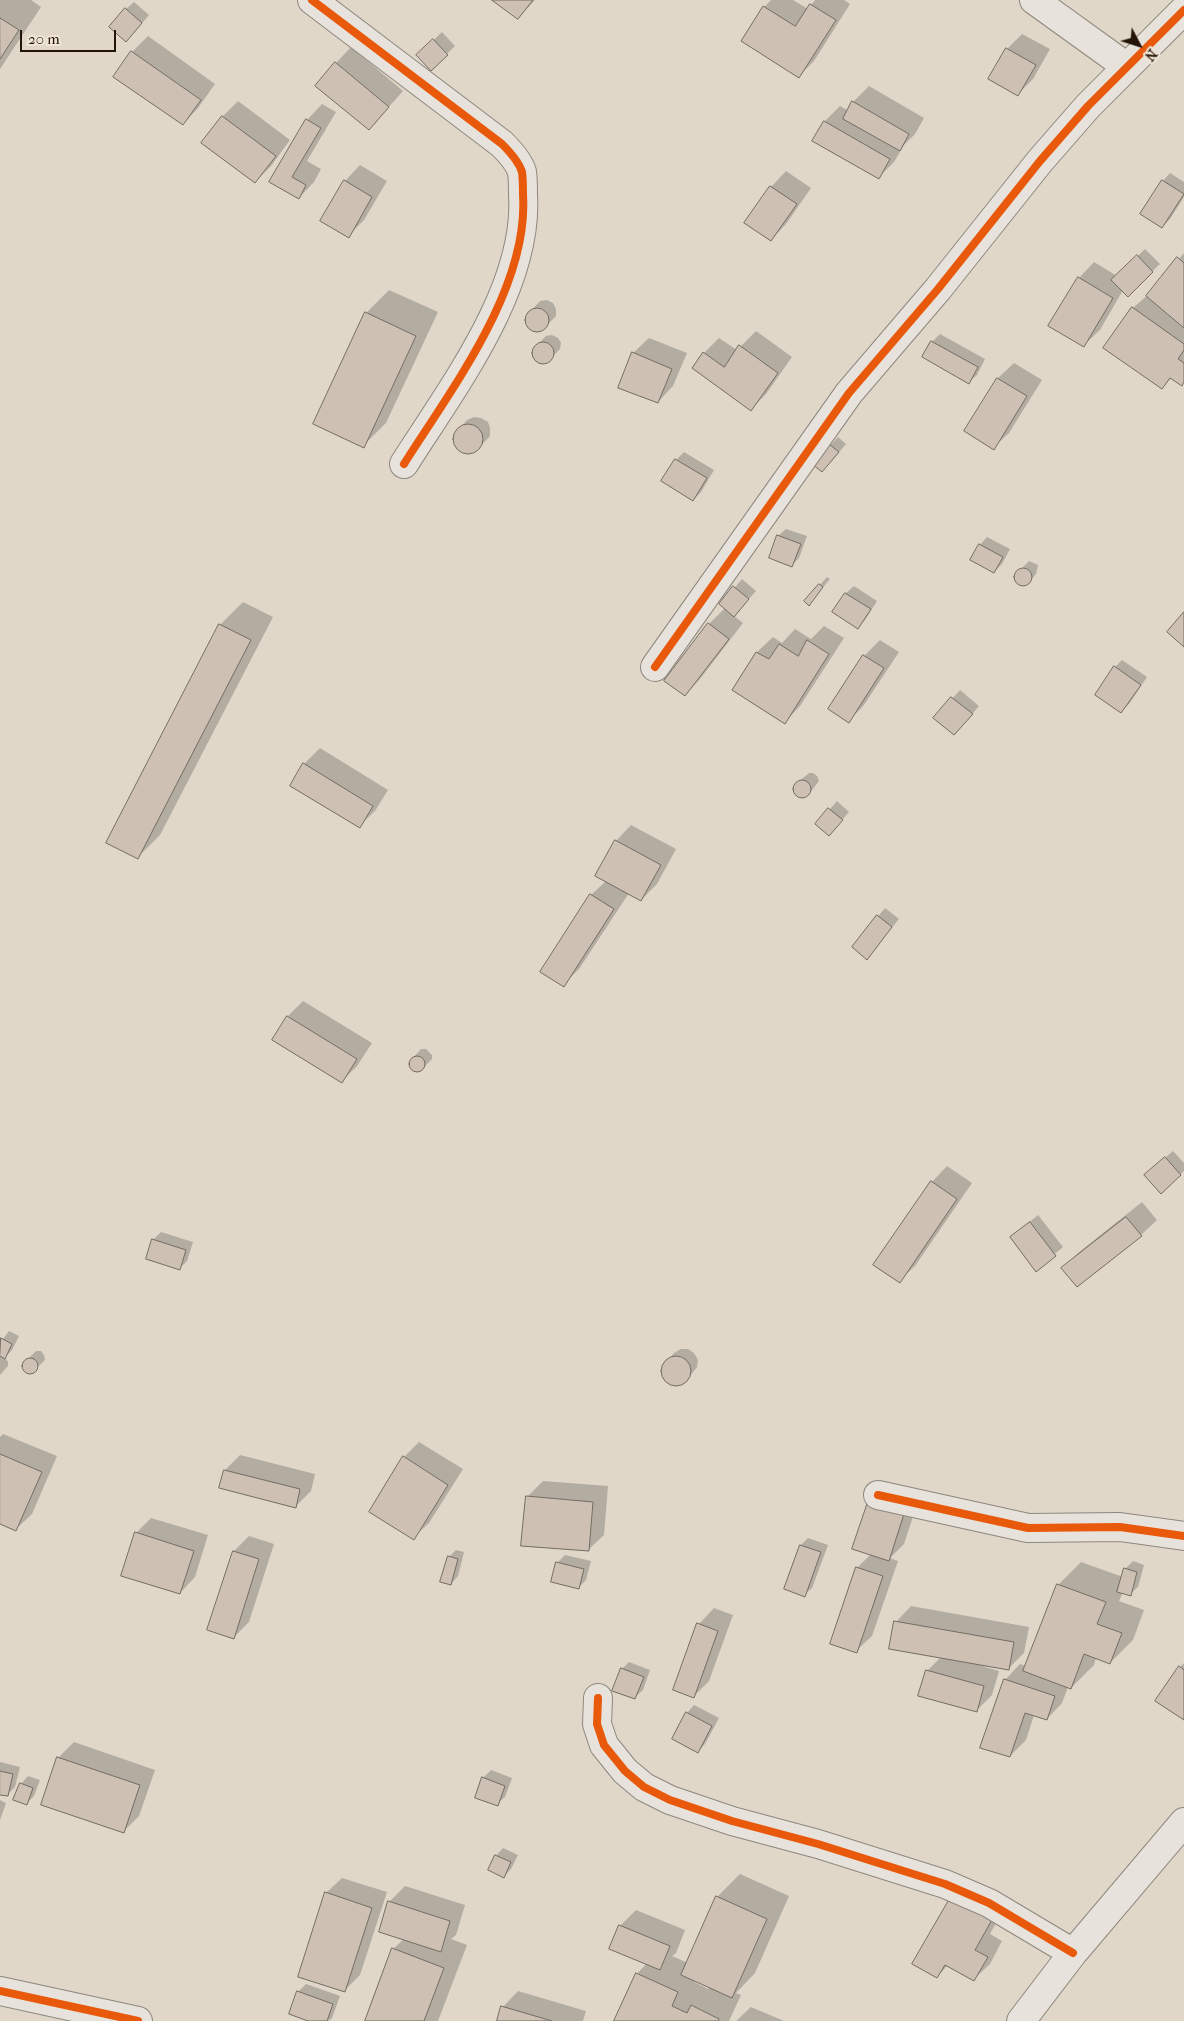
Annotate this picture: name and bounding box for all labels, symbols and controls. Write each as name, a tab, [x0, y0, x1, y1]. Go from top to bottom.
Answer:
scale bar	[22, 20, 119, 52]
north arrow	[1114, 20, 1164, 70]
text: 20 m	[28, 30, 60, 48]
text: N	[1141, 45, 1161, 64]

